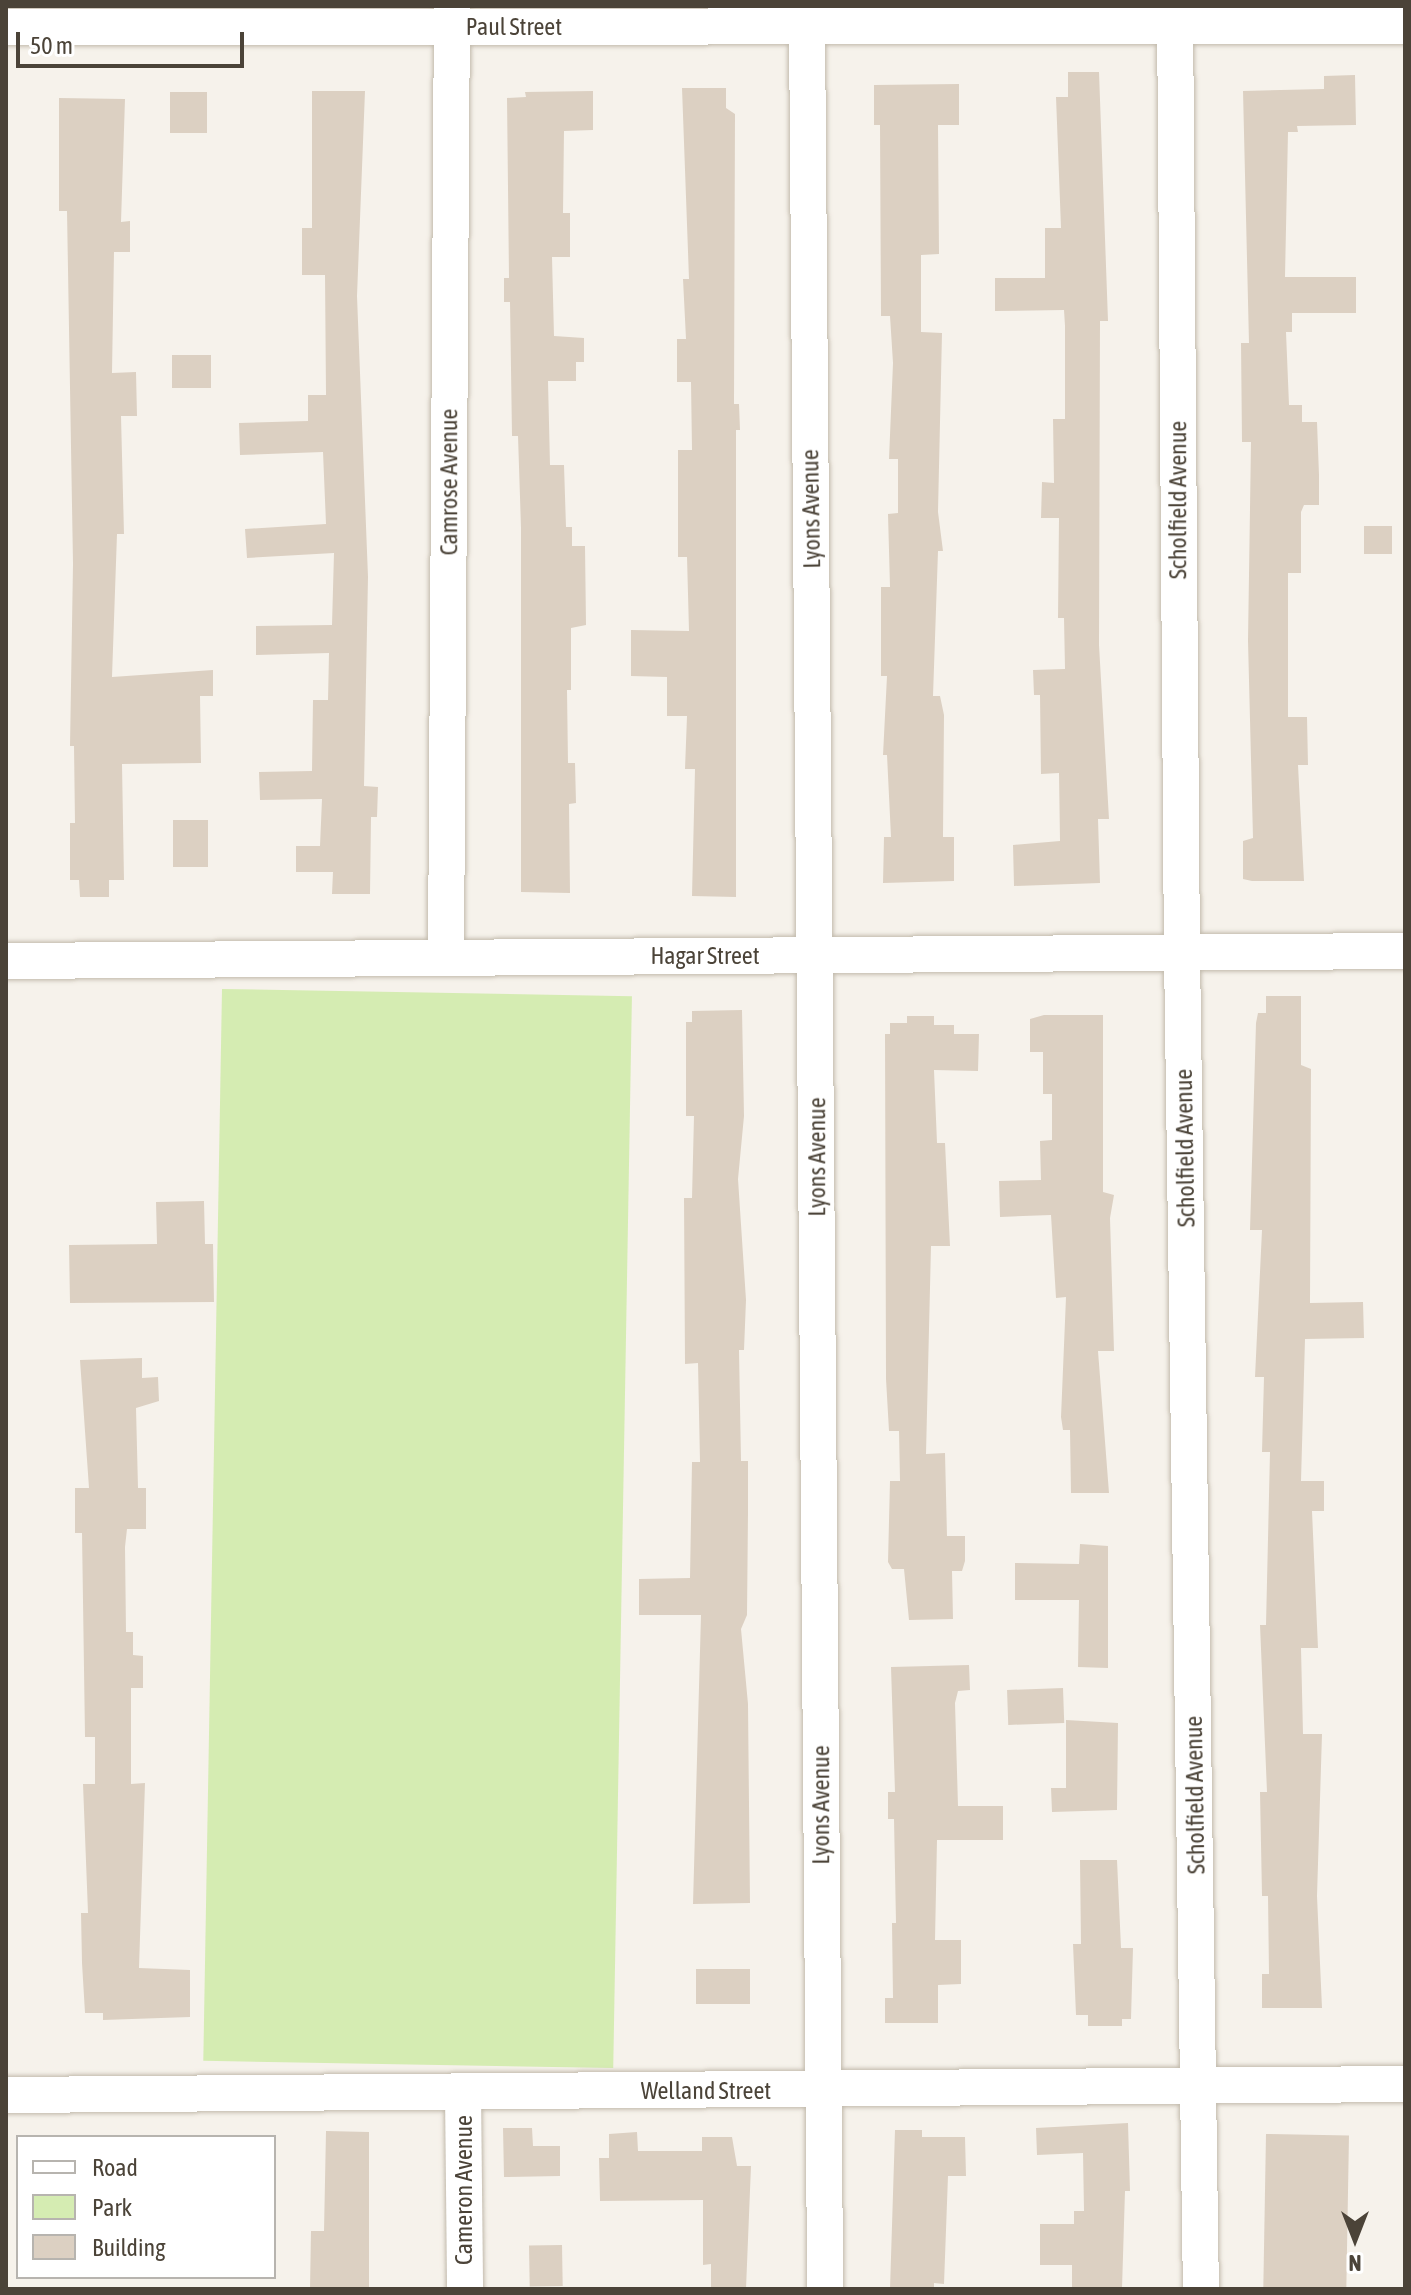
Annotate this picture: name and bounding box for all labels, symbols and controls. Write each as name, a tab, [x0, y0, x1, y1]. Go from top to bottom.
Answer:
street label: Paul Street	[466, 13, 562, 41]
scale bar	[20, 16, 248, 66]
text: 50 m	[30, 32, 73, 59]
street label: Camrose Avenue	[435, 409, 463, 555]
street label: Scholfield Avenue	[1164, 421, 1192, 579]
street label: Lyons Avenue	[796, 449, 826, 569]
street label: Hagar Street	[650, 942, 760, 970]
street label: Scholfield Avenue	[1169, 1069, 1201, 1227]
street label: Lyons Avenue	[803, 1097, 831, 1217]
street label: Scholfield Avenue	[1179, 1716, 1211, 1874]
street label: Lyons Avenue	[807, 1745, 835, 1865]
street label: Welland Street	[641, 2077, 771, 2105]
street label: Cameron Avenue	[450, 2115, 478, 2265]
legend	[16, 2135, 276, 2279]
text: Road	[92, 2154, 138, 2181]
text: Park	[92, 2194, 132, 2221]
north arrow	[1315, 2199, 1395, 2279]
text: Building	[92, 2234, 165, 2261]
text: N	[1349, 2250, 1362, 2276]

